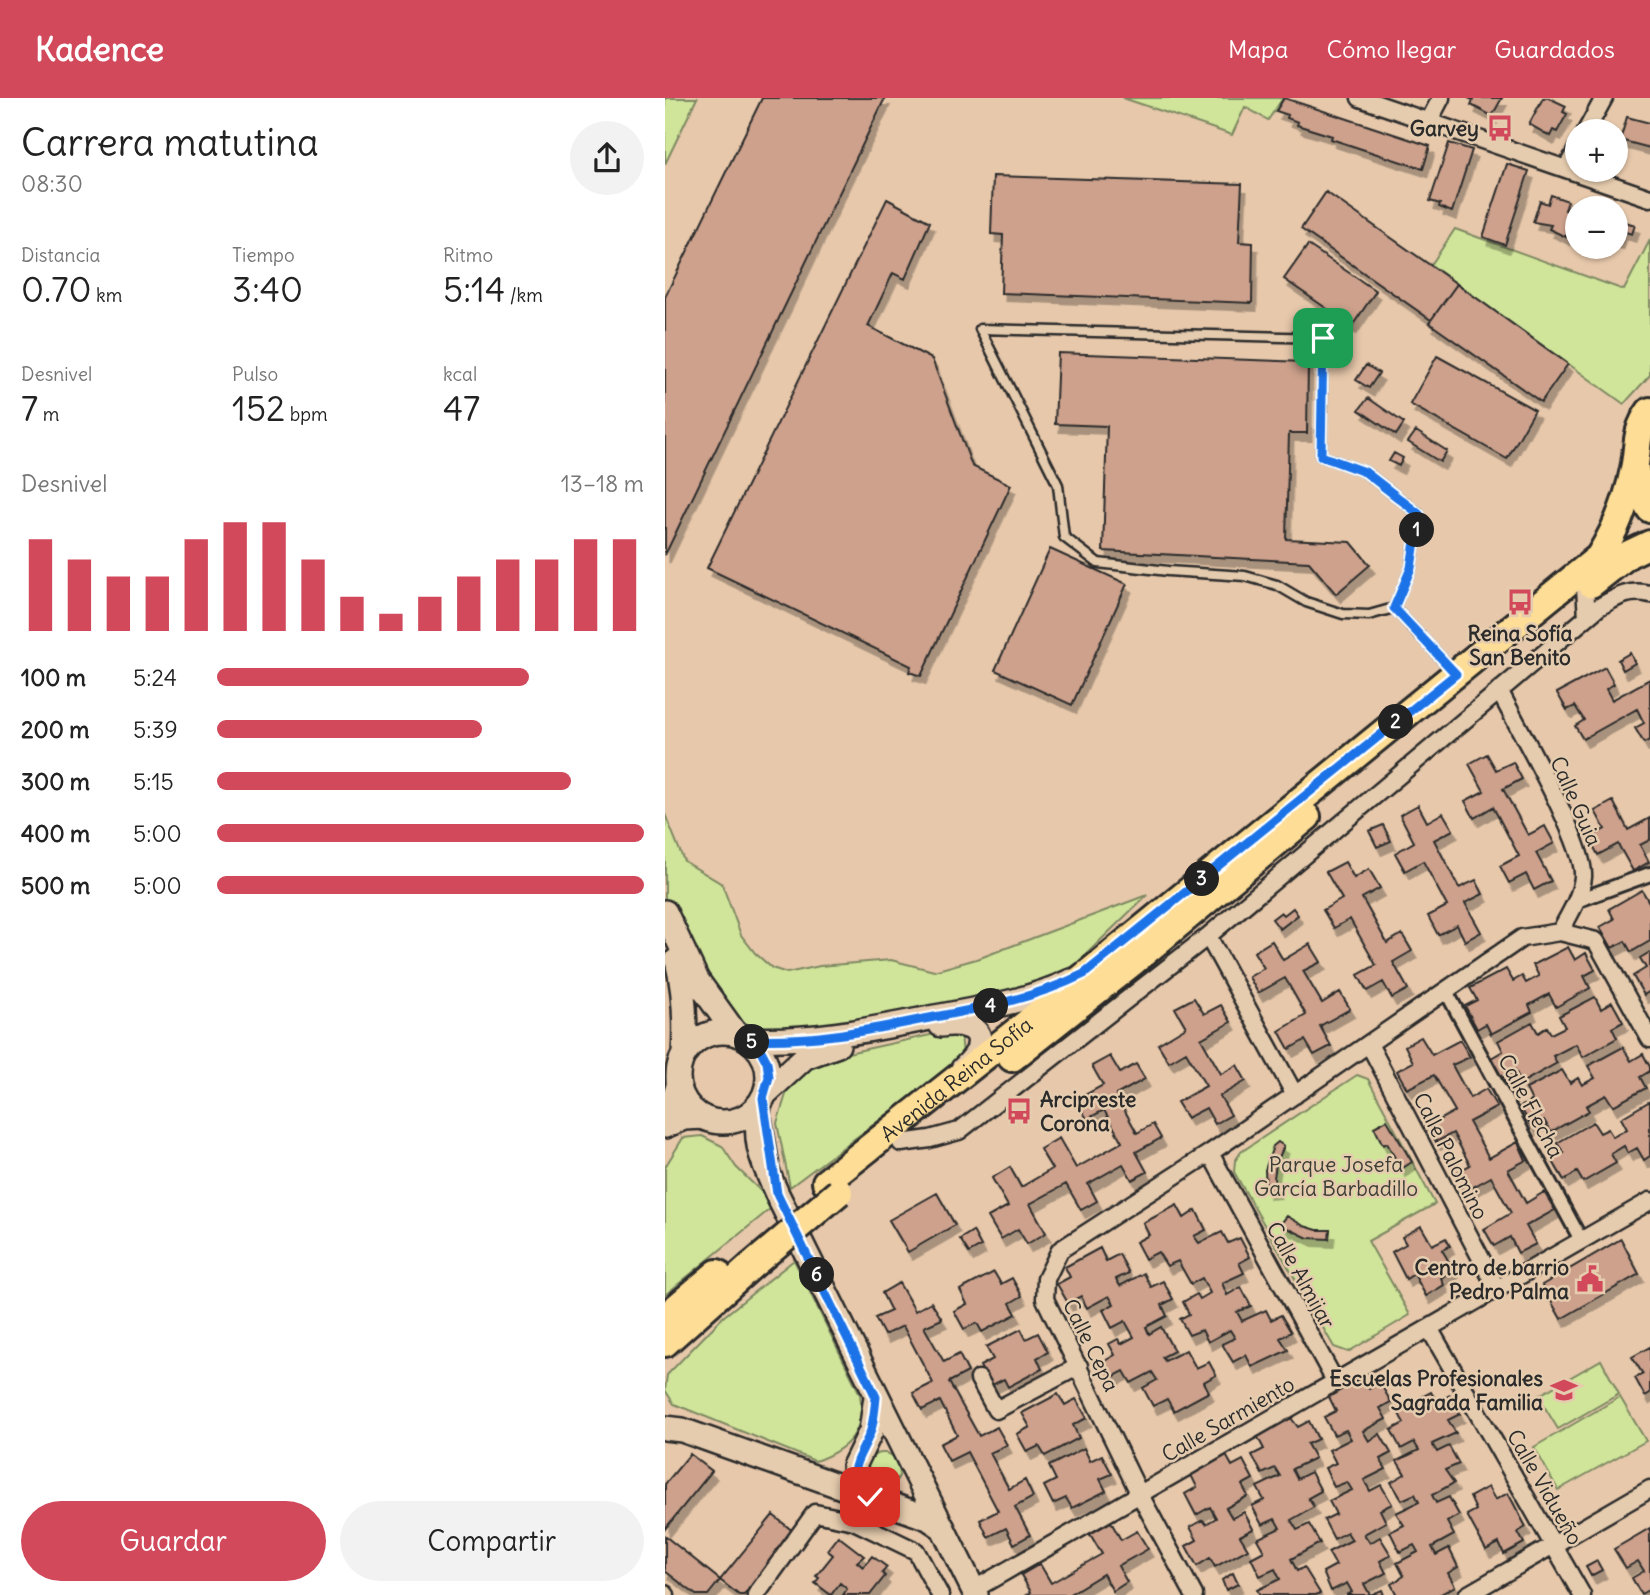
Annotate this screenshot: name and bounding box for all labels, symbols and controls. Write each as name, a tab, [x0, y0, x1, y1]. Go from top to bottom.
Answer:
text: Kadence	[35, 28, 164, 70]
text: Mapa	[1228, 34, 1288, 64]
text: Cómo llegar	[1326, 34, 1456, 64]
text: Guardados	[1494, 34, 1615, 64]
bus stop icon: Garvey	[1485, 113, 1515, 143]
place label: Garvey	[1410, 115, 1479, 142]
text: Carrera matutina	[21, 119, 319, 166]
map controls	[1565, 119, 1628, 259]
button: +	[1565, 119, 1628, 182]
button: share	[570, 121, 644, 195]
text: 08:30	[21, 169, 83, 198]
button: −	[1565, 196, 1628, 259]
text: Distancia	[21, 243, 100, 267]
text: Tiempo	[232, 243, 295, 267]
text: Ritmo	[443, 243, 493, 267]
text: 0.70	[21, 267, 91, 311]
text: 3:40	[232, 267, 303, 311]
text: 5:14	[443, 267, 505, 311]
text: km	[91, 283, 122, 307]
text: /km	[505, 283, 543, 307]
pin	[1293, 308, 1353, 368]
icon: arrive	[1304, 319, 1342, 357]
text: Desnivel	[21, 362, 92, 386]
text: Pulso	[232, 362, 278, 386]
text: kcal	[443, 362, 477, 386]
text: 7	[21, 386, 38, 430]
text: 152	[232, 386, 285, 430]
text: 47	[443, 386, 480, 430]
text: m	[38, 402, 59, 426]
text: bpm	[285, 402, 328, 426]
text: Desnivel	[21, 469, 107, 498]
text: 13–18 m	[561, 469, 644, 498]
pin: 1	[1399, 512, 1435, 548]
text: 1	[1413, 517, 1420, 541]
bus stop icon: Reina Sofía San Benito	[1505, 587, 1535, 617]
place label: Reina Sofía San Benito	[1468, 620, 1573, 671]
text: 100 m	[21, 663, 86, 692]
text: 5:24	[133, 663, 177, 692]
pin: 2	[1379, 704, 1413, 740]
text: 2	[1390, 709, 1401, 733]
text: 200 m	[21, 715, 90, 744]
text: 5:39	[133, 715, 178, 744]
street label: Calle Guia	[1544, 752, 1608, 850]
text: 300 m	[21, 767, 90, 796]
text: 5:15	[133, 767, 174, 796]
text: 400 m	[21, 819, 90, 848]
text: 5:00	[133, 819, 182, 848]
pin: 3	[1185, 862, 1219, 896]
text: 3	[1196, 866, 1207, 890]
text: 500 m	[21, 871, 90, 900]
text: 5:00	[133, 871, 182, 900]
pin: 4	[973, 988, 1009, 1024]
text: 4	[985, 993, 996, 1017]
street label: Avenida Reina Sofía	[875, 1011, 1038, 1147]
pin: 5	[735, 1024, 769, 1060]
text: 5	[746, 1029, 757, 1053]
street label: Calle Flecha	[1492, 1049, 1570, 1163]
place label: Arcipreste Corona	[1040, 1086, 1136, 1137]
street label: Calle Palomino	[1407, 1088, 1495, 1224]
bus stop icon: Arcipreste Corona	[1004, 1096, 1034, 1126]
park label: Parque Josefa García Barbadillo	[1254, 1151, 1418, 1202]
street label: Calle Almijar	[1261, 1217, 1342, 1333]
place label: Centro de barrio Pedro Palma	[1414, 1254, 1569, 1305]
pin: 6	[799, 1258, 835, 1292]
text: 6	[811, 1262, 822, 1286]
public building icon: Centro de barrio Pedro Palma	[1575, 1264, 1605, 1294]
street label: Calle Cepa	[1057, 1294, 1125, 1396]
place label: Escuelas Profesionales Sagrada Familia	[1330, 1365, 1543, 1416]
street label: Calle Sarmiento	[1157, 1370, 1299, 1468]
school or university icon: Escuelas Profesionales Sagrada Familia	[1549, 1375, 1579, 1405]
street label: Calle Vidueño	[1501, 1424, 1589, 1550]
pin	[840, 1467, 900, 1527]
icon: check	[851, 1478, 889, 1516]
button: Guardar	[21, 1501, 326, 1581]
button: Compartir	[340, 1501, 644, 1581]

